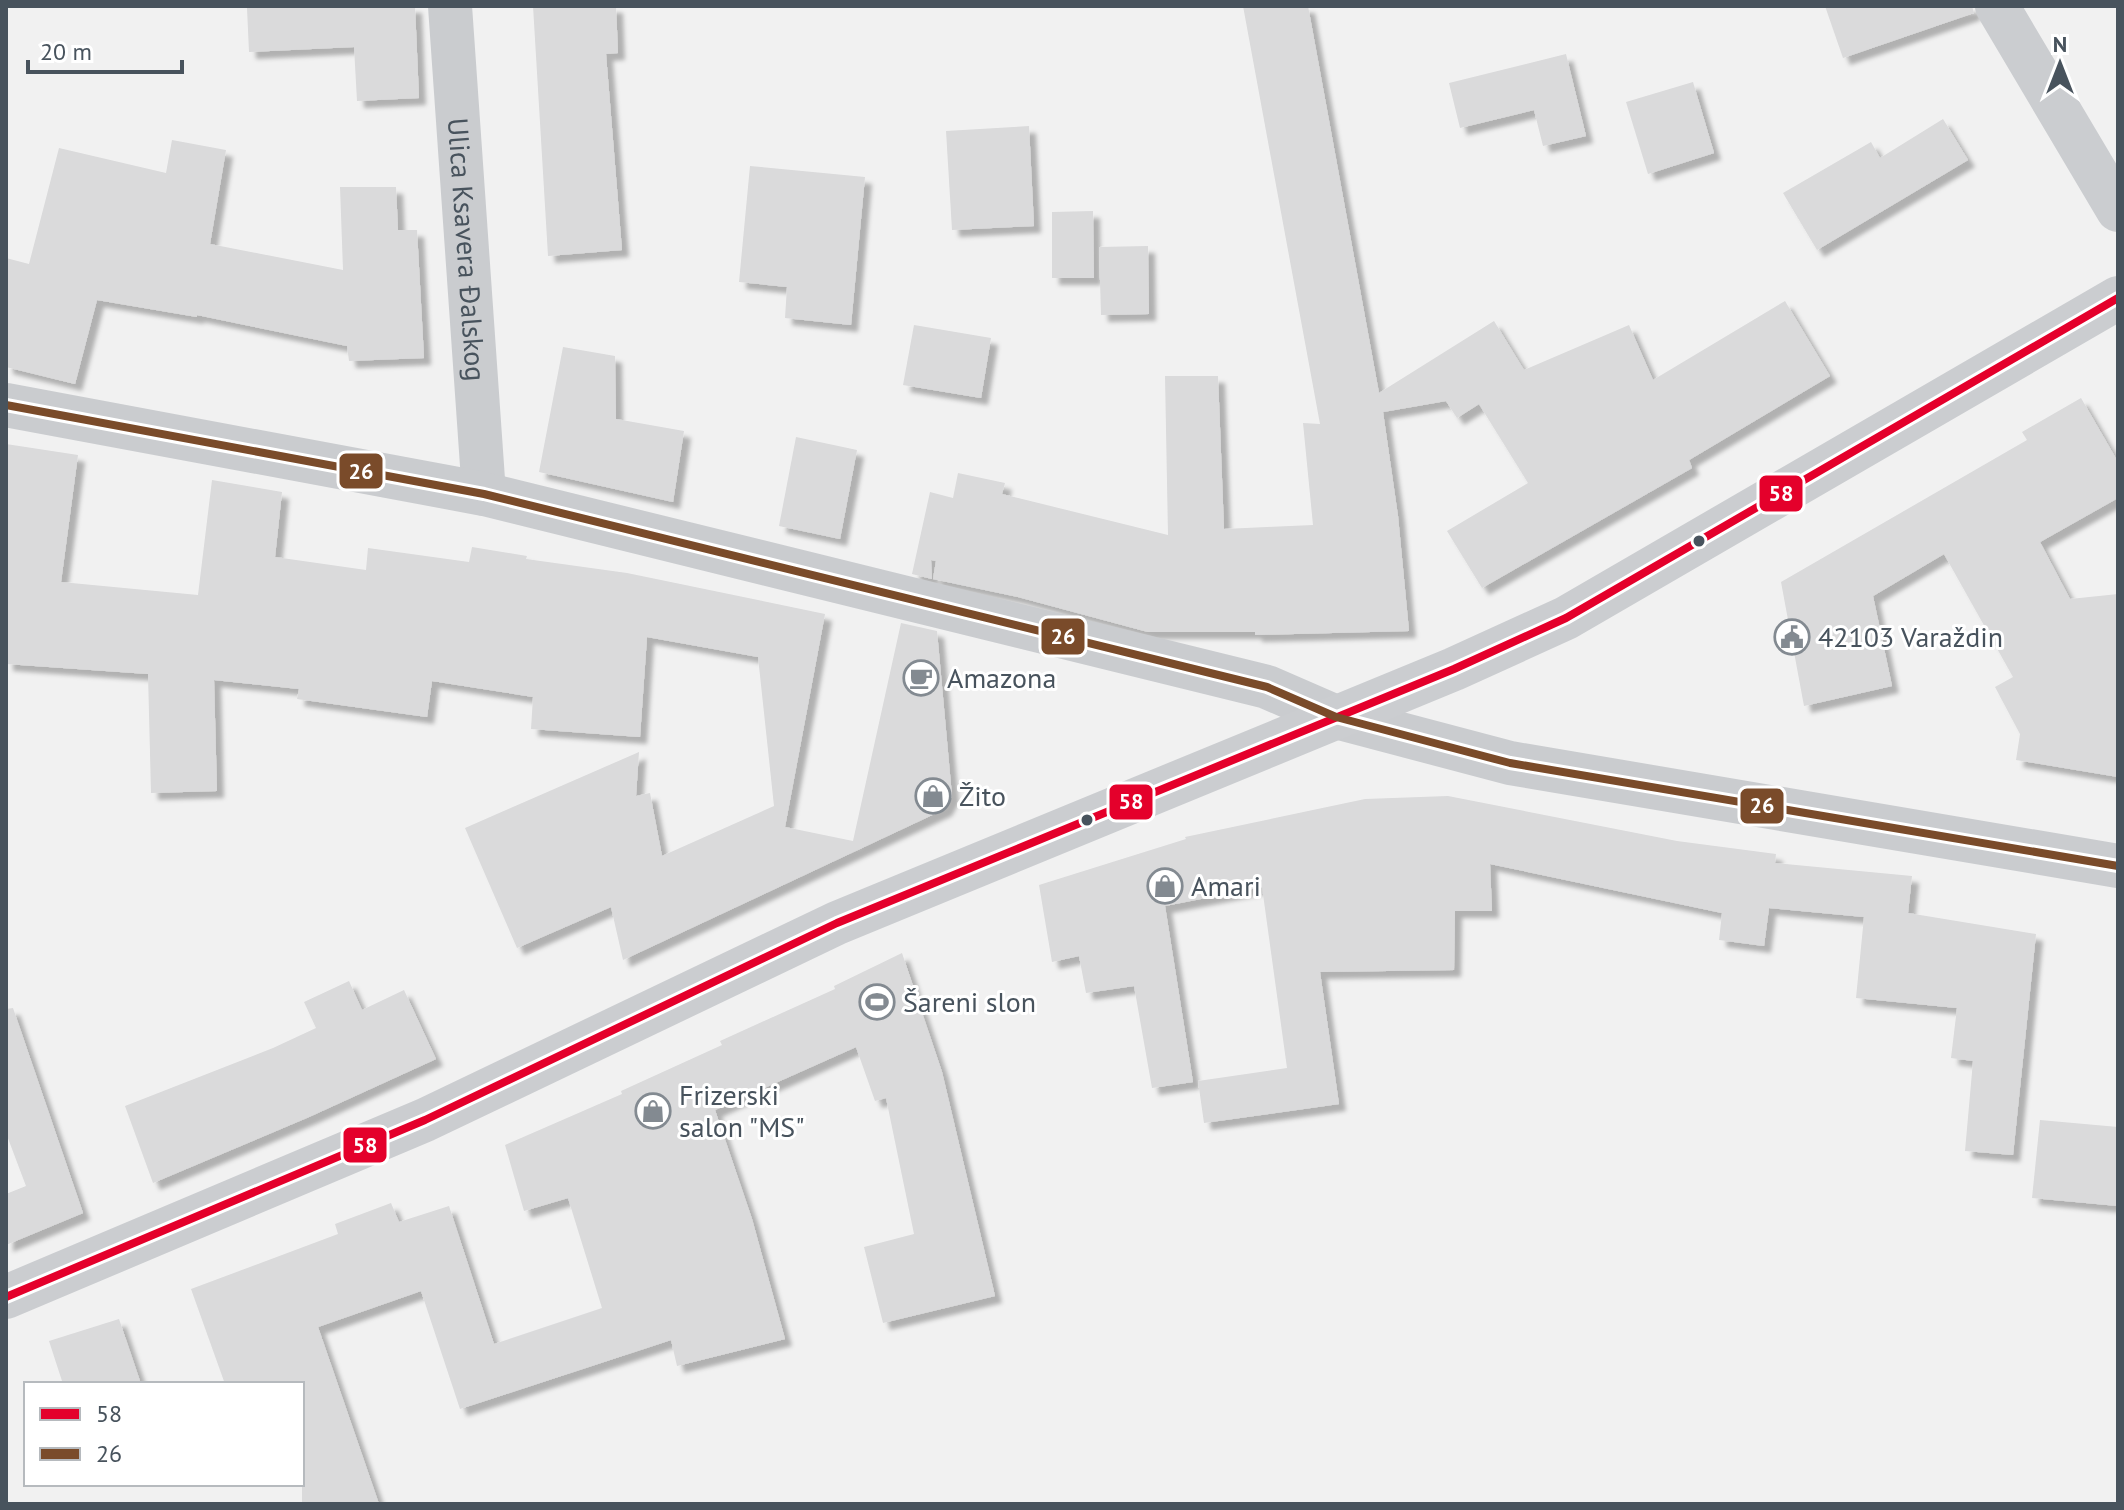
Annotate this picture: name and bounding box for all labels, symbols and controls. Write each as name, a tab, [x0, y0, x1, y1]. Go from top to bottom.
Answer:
scale bar	[28, 24, 182, 74]
north arrow	[2020, 24, 2100, 104]
text: N	[2053, 30, 2067, 58]
text: 20 m	[40, 36, 92, 67]
street label: Ulica Ksavera Đalskog	[440, 117, 495, 382]
line badge: 26	[338, 452, 384, 490]
text: 26	[349, 457, 373, 485]
line badge: 58	[1758, 474, 1804, 513]
text: 58	[1769, 479, 1793, 507]
unlabelled marker	[1691, 533, 1707, 549]
line badge: 26	[1040, 617, 1086, 656]
public building icon: 42103 Varaždin	[1773, 618, 1811, 656]
place label: 42103 Varaždin	[1818, 618, 2003, 655]
text: 26	[1051, 622, 1075, 650]
cafe icon: Amazona	[902, 659, 940, 697]
place label: Amazona	[947, 659, 1056, 696]
shop icon: Žito	[914, 777, 952, 815]
place label: Žito	[959, 777, 1006, 814]
line badge: 58	[1108, 783, 1154, 821]
text: 58	[1119, 787, 1143, 815]
line badge: 26	[1739, 787, 1785, 825]
text: 26	[1750, 791, 1774, 819]
unlabelled marker	[1079, 812, 1095, 828]
shop icon: Amari	[1146, 867, 1184, 905]
place label: Amari	[1191, 867, 1261, 904]
sports icon: Šareni slon	[858, 983, 896, 1021]
place label: Šareni slon	[903, 983, 1036, 1020]
place label: Frizerski salon "MS"	[679, 1076, 805, 1145]
shop icon: Frizerski salon "MS"	[634, 1092, 672, 1130]
line badge: 58	[342, 1126, 388, 1164]
text: 58	[353, 1131, 377, 1159]
legend	[24, 1382, 304, 1486]
text: 58	[96, 1398, 122, 1429]
text: 26	[96, 1438, 122, 1469]

